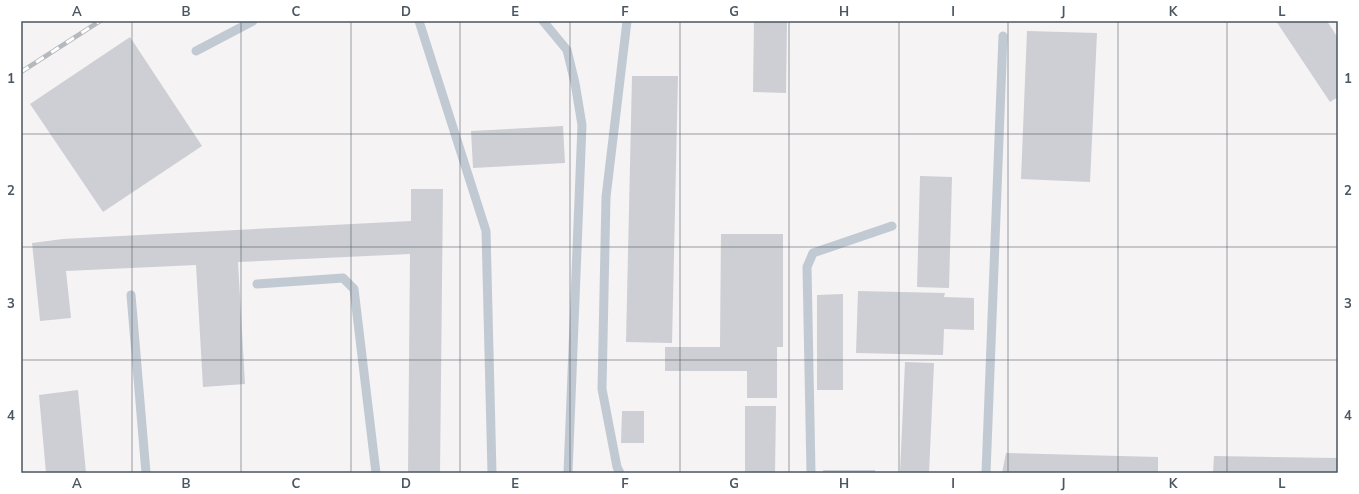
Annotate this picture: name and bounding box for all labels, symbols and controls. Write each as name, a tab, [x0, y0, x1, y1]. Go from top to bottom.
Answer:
text: A	[72, 3, 82, 19]
text: B	[182, 3, 191, 19]
text: C	[292, 3, 301, 19]
text: D	[401, 3, 411, 19]
text: E	[511, 3, 519, 19]
text: F	[621, 3, 629, 19]
text: G	[729, 3, 739, 19]
text: H	[839, 3, 849, 19]
text: I	[951, 3, 955, 19]
text: J	[1061, 3, 1065, 19]
text: K	[1169, 3, 1179, 19]
text: L	[1278, 3, 1286, 19]
text: 1	[7, 70, 15, 86]
text: 1	[1344, 70, 1352, 86]
text: 2	[7, 182, 15, 198]
text: 2	[1344, 182, 1352, 198]
text: 3	[7, 295, 15, 311]
text: 3	[1344, 295, 1352, 311]
text: 4	[7, 407, 15, 423]
text: 4	[1344, 407, 1352, 423]
text: A	[72, 475, 82, 491]
text: B	[182, 475, 191, 491]
text: C	[292, 475, 301, 491]
text: D	[401, 475, 411, 491]
text: E	[511, 475, 519, 491]
text: F	[621, 475, 629, 491]
text: G	[729, 475, 739, 491]
text: H	[839, 475, 849, 491]
text: I	[951, 475, 955, 491]
text: J	[1061, 475, 1065, 491]
text: K	[1169, 475, 1179, 491]
text: L	[1278, 475, 1286, 491]

